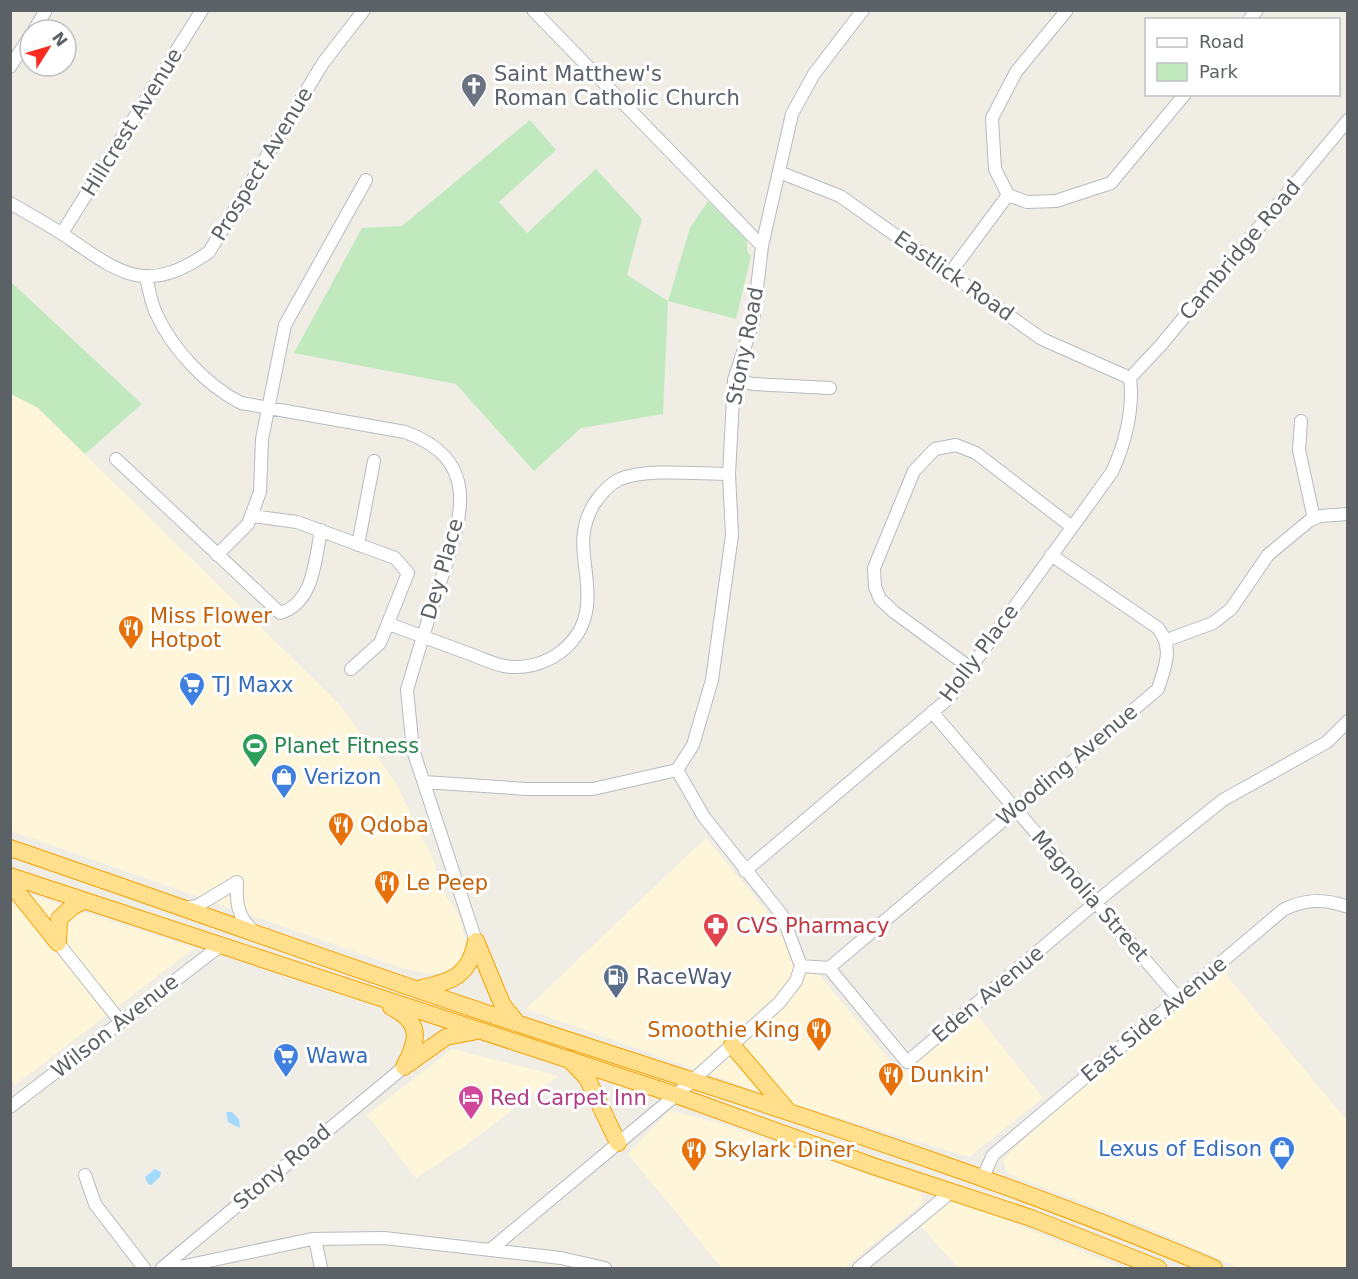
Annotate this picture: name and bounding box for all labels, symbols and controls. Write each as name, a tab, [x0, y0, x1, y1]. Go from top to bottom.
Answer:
north arrow	[18, 18, 78, 78]
legend	[1145, 18, 1340, 96]
text: N	[48, 28, 71, 50]
text: Road	[1199, 31, 1244, 52]
street label: Hillcrest Avenue	[77, 44, 187, 200]
text: Park	[1199, 61, 1238, 82]
place label: Saint Matthew's Roman Catholic Church	[494, 62, 740, 110]
church icon: Saint Matthew's Roman Catholic Church	[459, 71, 489, 109]
street label: Prospect Avenue	[207, 83, 317, 245]
street label: Cambridge Road	[1175, 175, 1305, 325]
street label: Eastlick Road	[890, 226, 1018, 326]
street label: Stony Road	[722, 285, 768, 407]
street label: Dey Place	[416, 516, 468, 622]
street label: Holly Place	[935, 600, 1023, 706]
place label: Miss Flower Hotpot	[150, 604, 272, 652]
restaurant icon: Miss Flower Hotpot	[116, 613, 146, 651]
supermarket icon: TJ Maxx	[177, 670, 207, 708]
place label: TJ Maxx	[211, 673, 294, 697]
street label: Wooding Avenue	[992, 699, 1142, 831]
sports icon: Planet Fitness	[240, 731, 270, 769]
place label: Planet Fitness	[274, 734, 419, 758]
shop icon: Verizon	[269, 762, 299, 800]
place label: Verizon	[304, 765, 381, 789]
restaurant icon: Qdoba	[326, 810, 356, 848]
place label: Qdoba	[360, 813, 429, 837]
street label: Magnolia Street	[1027, 826, 1153, 966]
restaurant icon: Le Peep	[372, 868, 402, 906]
place label: Le Peep	[406, 871, 488, 895]
pharmacy icon: CVS Pharmacy	[701, 911, 731, 949]
place label: CVS Pharmacy	[736, 914, 889, 938]
street label: Eden Avenue	[928, 941, 1048, 1047]
street label: East Side Avenue	[1077, 951, 1231, 1087]
fuel station icon: RaceWay	[601, 962, 631, 1000]
place label: RaceWay	[636, 965, 732, 989]
street label: Wilson Avenue	[47, 969, 183, 1083]
restaurant icon: Smoothie King	[804, 1015, 834, 1053]
place label: Smoothie King	[647, 1018, 800, 1042]
supermarket icon: Wawa	[271, 1041, 301, 1079]
place label: Wawa	[306, 1044, 368, 1068]
restaurant icon: Dunkin'	[876, 1060, 906, 1098]
place label: Dunkin'	[910, 1063, 990, 1087]
hotel icon: Red Carpet Inn	[456, 1083, 486, 1121]
place label: Red Carpet Inn	[490, 1086, 647, 1110]
street label: Stony Road	[229, 1119, 335, 1215]
shop icon: Lexus of Edison	[1267, 1134, 1297, 1172]
restaurant icon: Skylark Diner	[679, 1135, 709, 1173]
place label: Lexus of Edison	[1098, 1137, 1262, 1161]
place label: Skylark Diner	[714, 1138, 855, 1162]

